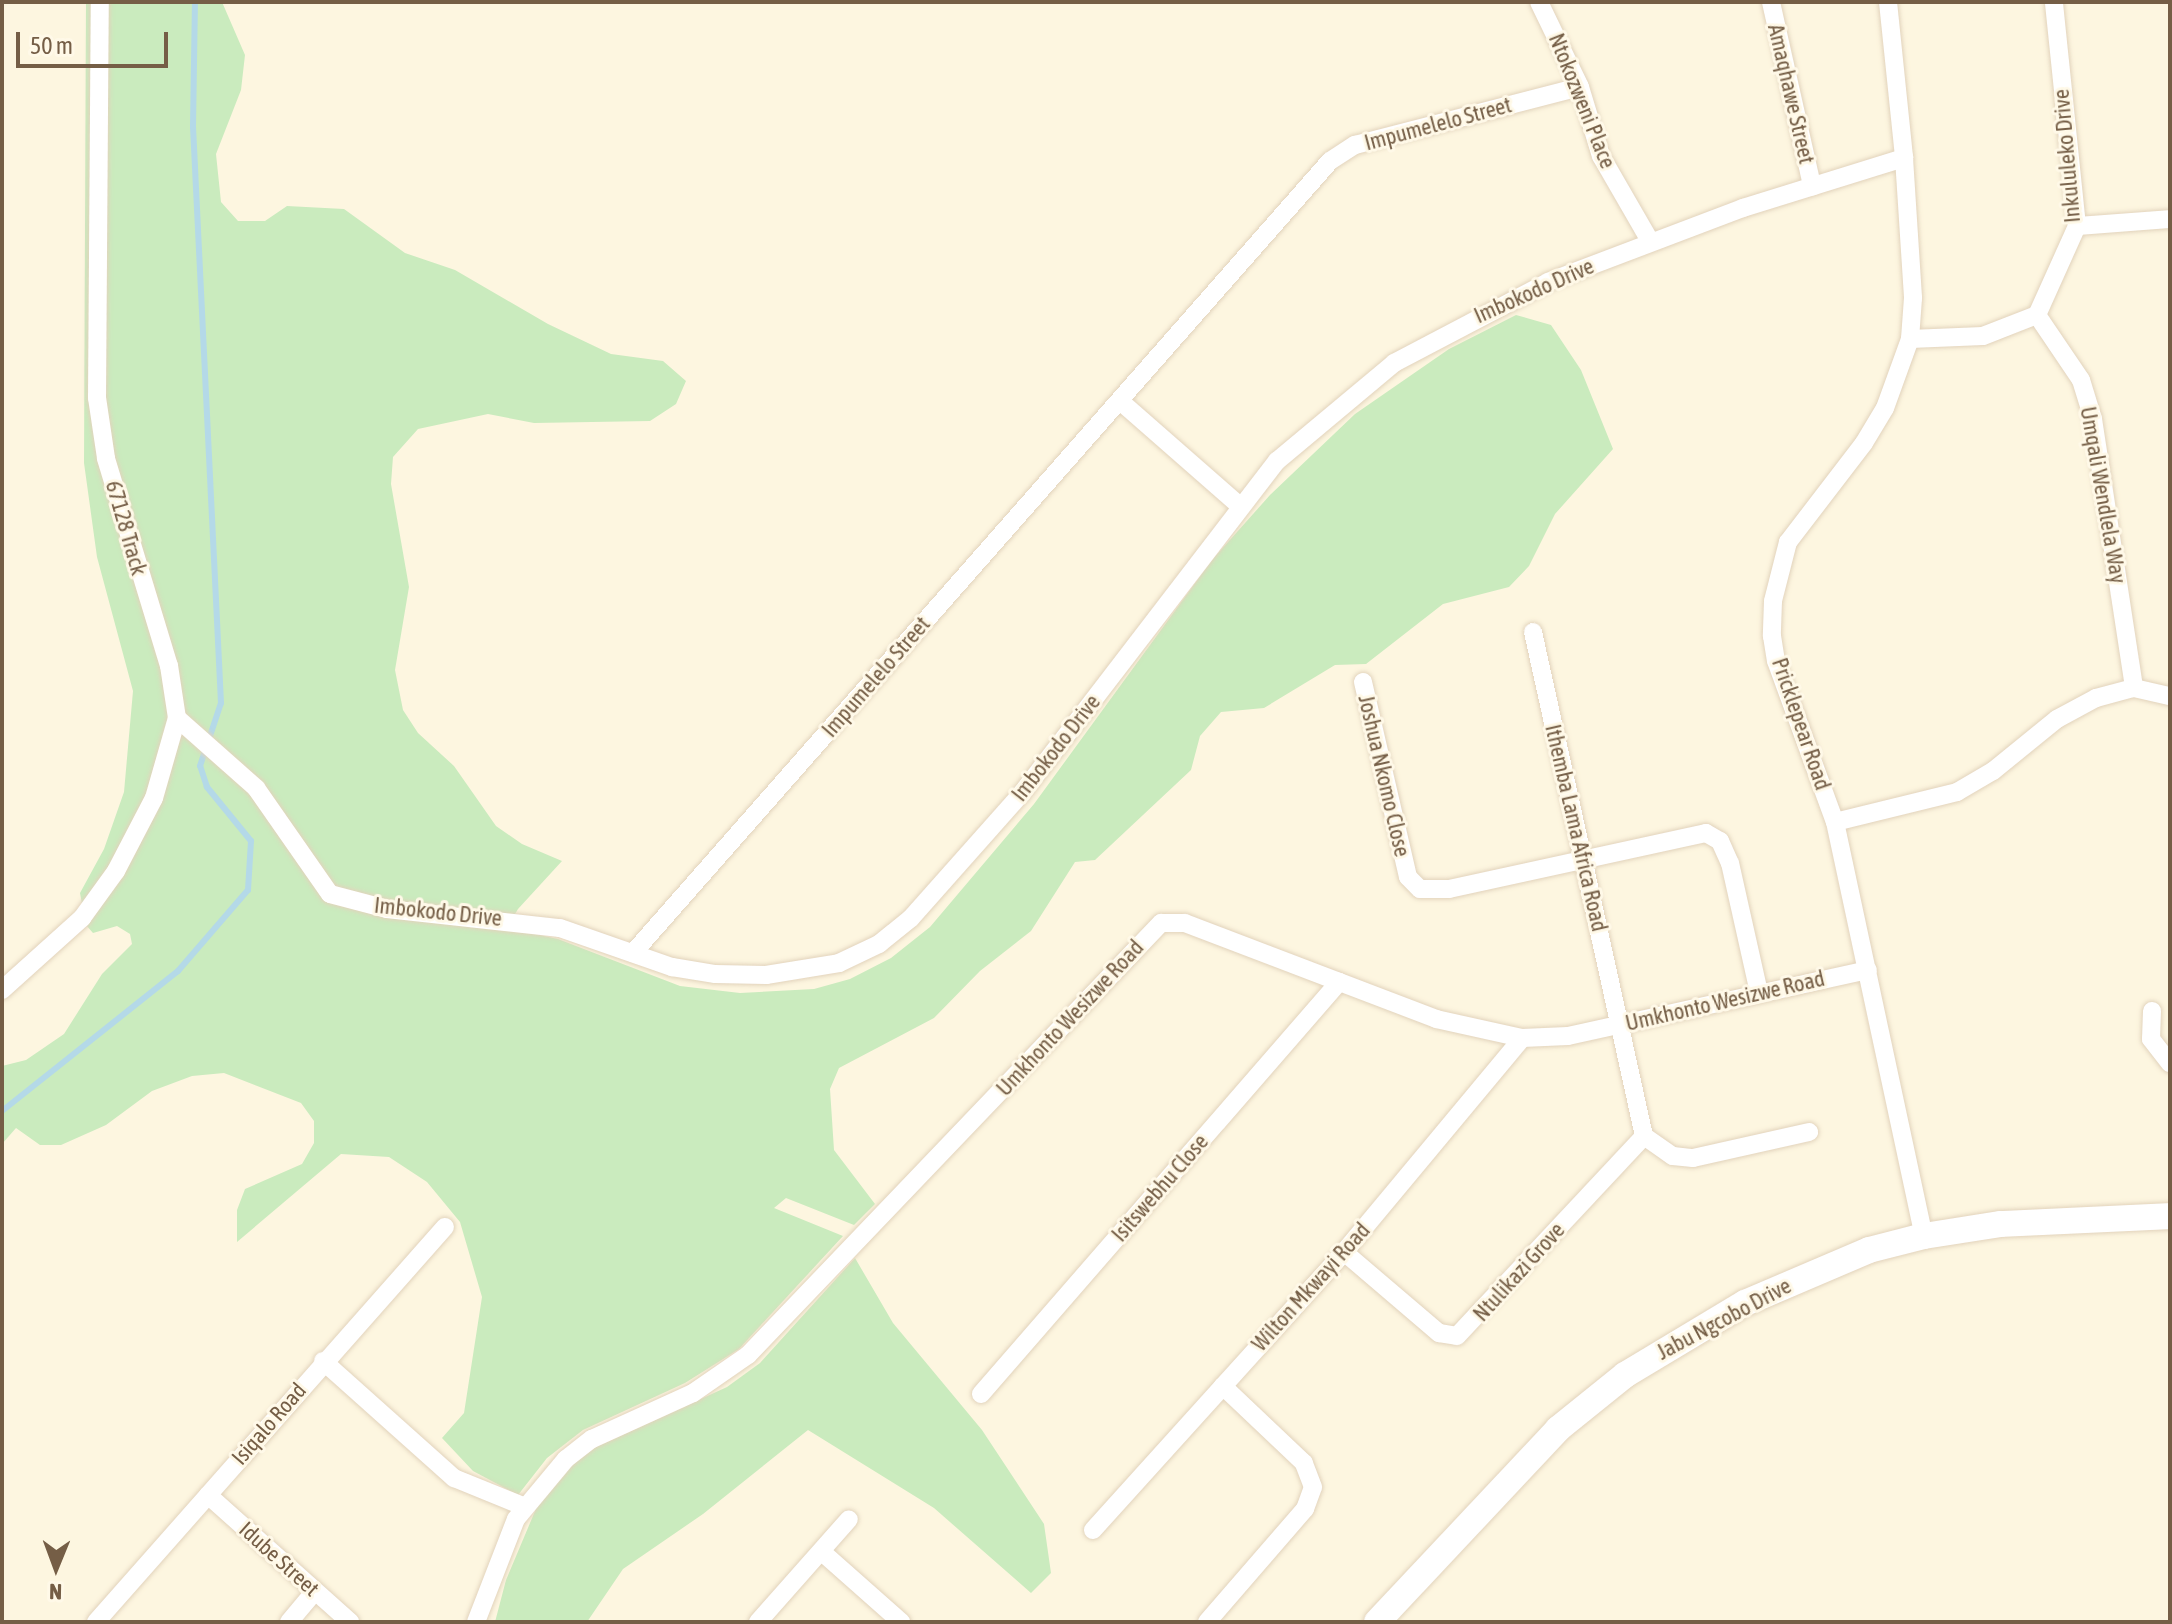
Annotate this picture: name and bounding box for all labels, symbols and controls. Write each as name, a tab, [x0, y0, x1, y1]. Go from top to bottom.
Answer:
scale bar	[20, 16, 172, 66]
street label: Amaqhawe Street	[1762, 22, 1820, 166]
street label: Ntokozweni Place	[1543, 30, 1621, 172]
text: 50 m	[30, 32, 73, 59]
street label: Inkululeko Drive	[2048, 88, 2086, 224]
street label: Impumelelo Street	[1362, 92, 1514, 156]
street label: Imbokodo Drive	[1470, 253, 1598, 329]
street label: Umqali Wendlela Way	[2074, 405, 2132, 585]
street label: 67128 Track	[100, 478, 152, 578]
street label: Impumelelo Street	[816, 611, 936, 743]
street label: Pricklepear Road	[1766, 655, 1836, 793]
street label: Imbokodo Drive	[1006, 689, 1106, 807]
street label: Joshua Nkomo Close	[1353, 693, 1415, 859]
street label: Ithemba Lama Africa Road	[1539, 722, 1613, 934]
street label: Imbokodo Drive	[373, 892, 503, 932]
street label: Umkhonto Wesizwe Road	[991, 935, 1149, 1101]
street label: Umkhonto Wesizwe Road	[1623, 965, 1827, 1037]
street label: Isitswebhu Close	[1106, 1129, 1214, 1247]
street label: Wilton Mkwayi Road	[1246, 1217, 1376, 1357]
street label: Ntulikazi Grove	[1468, 1217, 1570, 1327]
street label: Jabu Ngcobo Drive	[1652, 1273, 1796, 1365]
street label: Isiqalo Road	[226, 1378, 312, 1470]
street label: Idube Street	[234, 1516, 324, 1602]
north arrow	[16, 1528, 96, 1608]
text: N	[49, 1579, 62, 1605]

